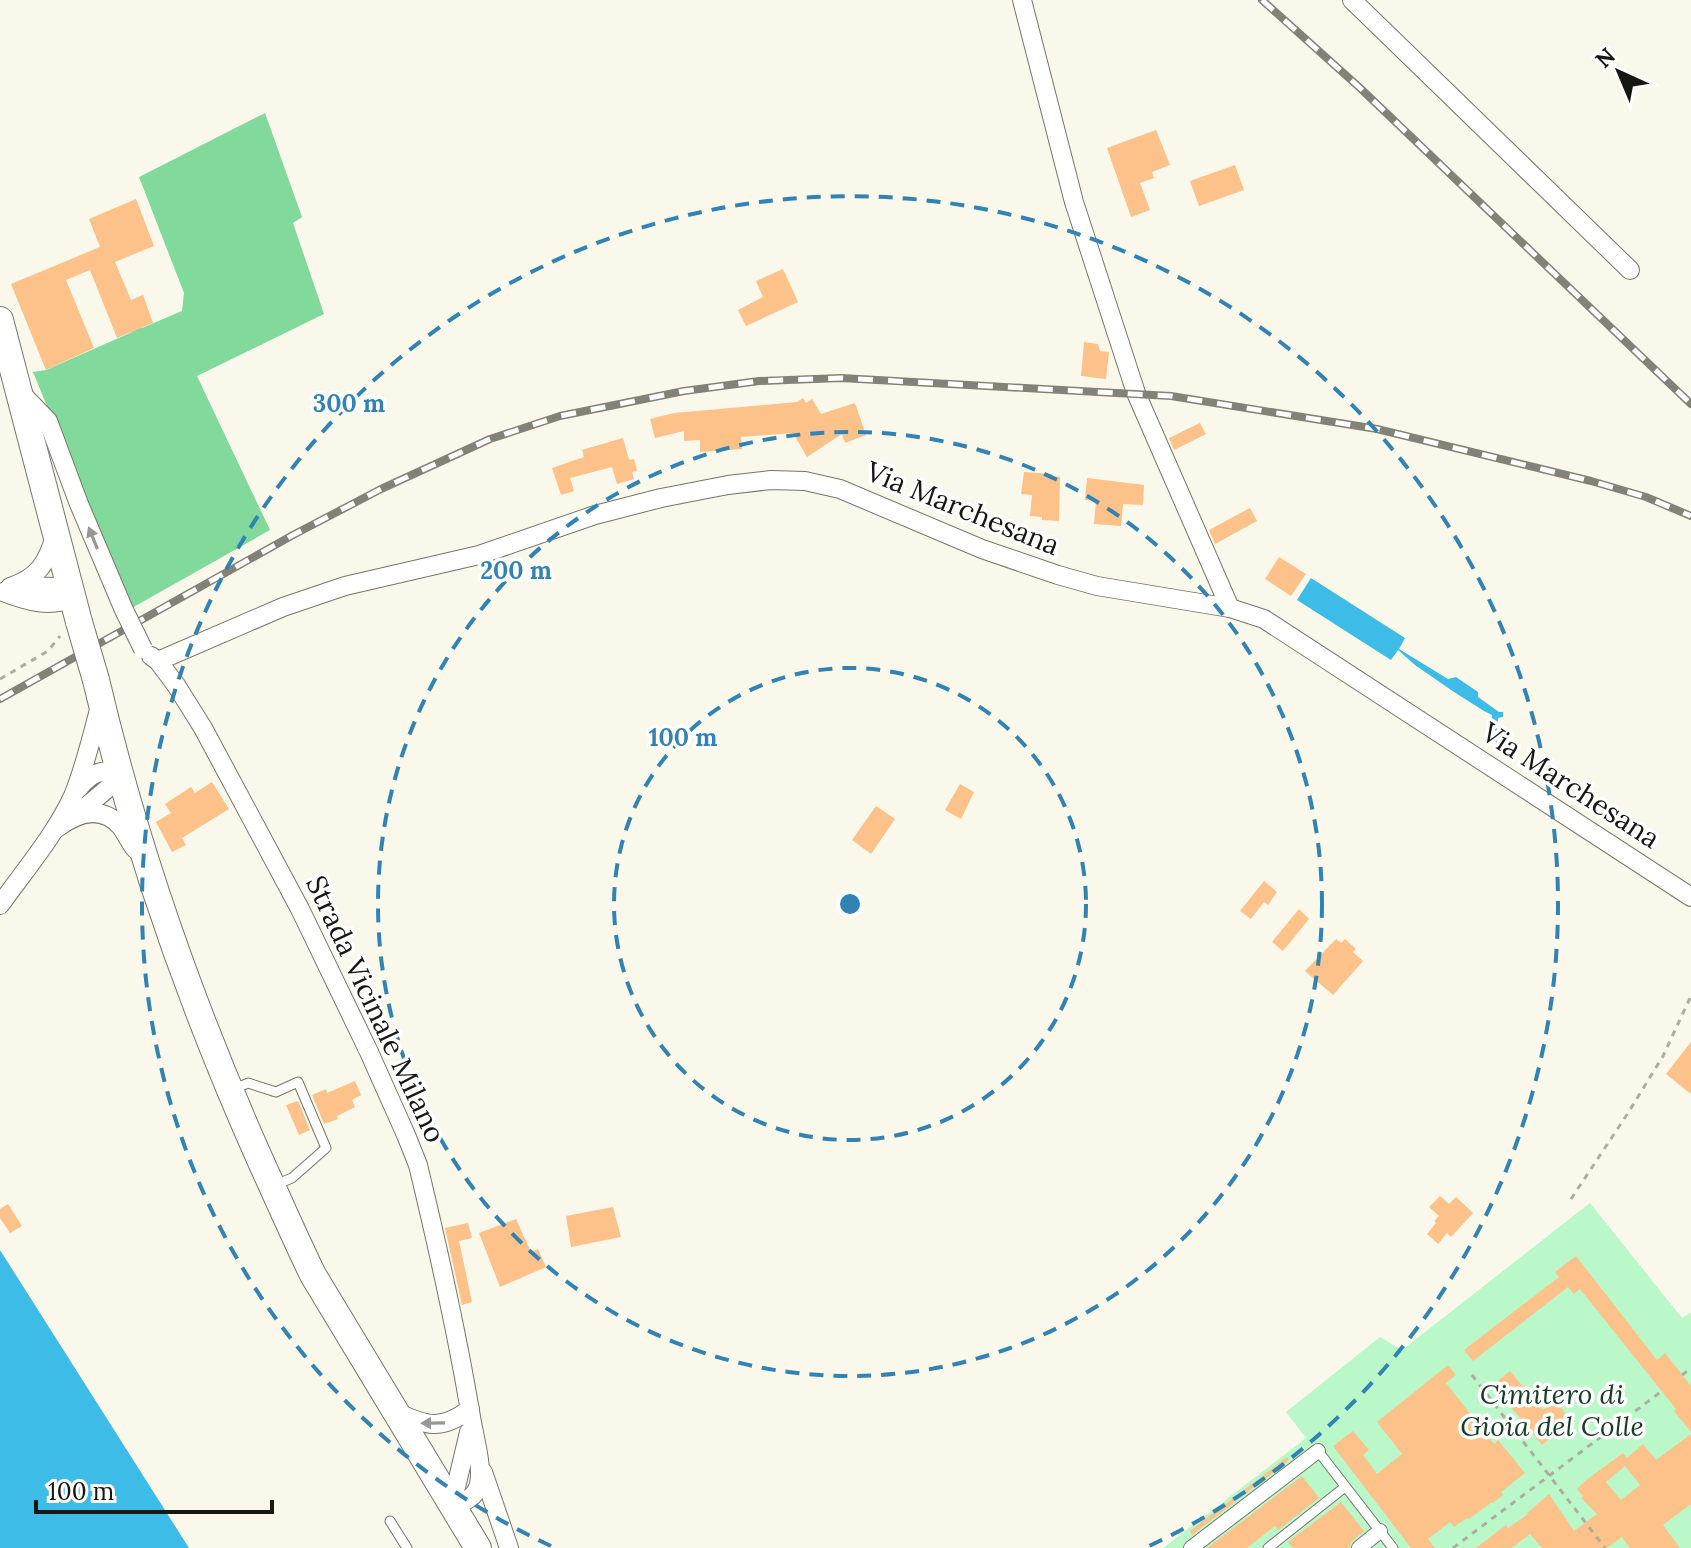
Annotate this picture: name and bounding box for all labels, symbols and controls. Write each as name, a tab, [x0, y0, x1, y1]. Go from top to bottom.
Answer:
north arrow	[1579, 32, 1659, 112]
text: N	[1589, 42, 1621, 74]
text: 300 m	[313, 388, 385, 419]
street label: Via Marchesana	[860, 452, 1065, 563]
one-way arrow	[86, 526, 99, 550]
text: 200 m	[480, 555, 552, 586]
street label: Via Marchesana	[1474, 713, 1667, 856]
text: 100 m	[649, 722, 717, 753]
street label: Strada Vicinale Milano	[298, 870, 454, 1148]
centre of rings	[836, 890, 864, 918]
park label: Cimitero di Gioia del Colle	[1460, 1376, 1644, 1444]
one-way arrow	[420, 1416, 446, 1429]
scale bar	[36, 1464, 272, 1514]
text: 100 m	[48, 1476, 114, 1507]

